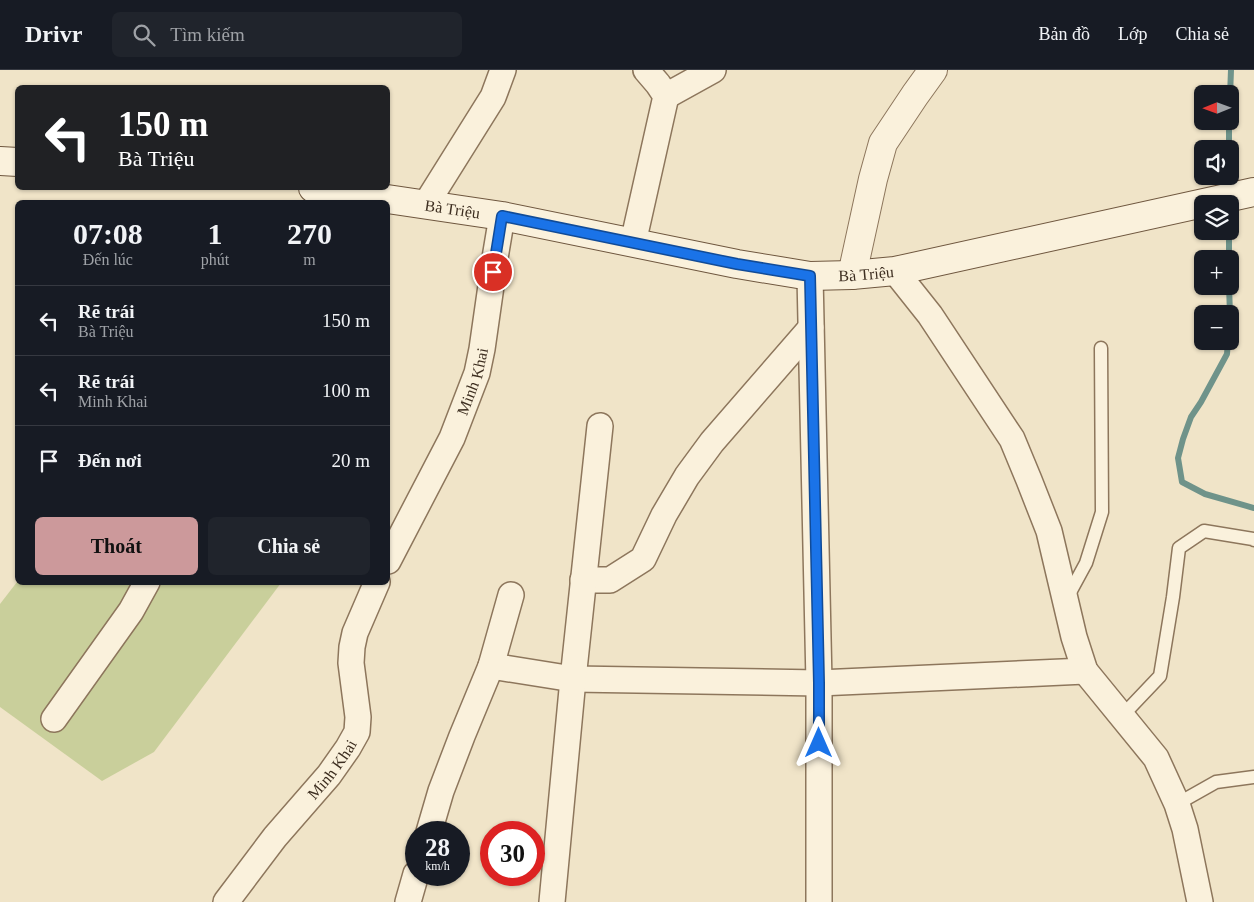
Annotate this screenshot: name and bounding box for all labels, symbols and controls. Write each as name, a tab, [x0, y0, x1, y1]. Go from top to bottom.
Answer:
search box	[112, 12, 462, 57]
text: Drivr	[25, 21, 82, 47]
icon: search	[130, 21, 158, 49]
text: Tìm kiếm	[170, 24, 245, 45]
text: Bản đồ	[1038, 24, 1090, 44]
text: Lớp	[1118, 24, 1148, 44]
text: Chia sẻ	[1176, 24, 1229, 44]
north arrow	[1194, 85, 1239, 130]
map controls	[1194, 85, 1239, 350]
icon: left	[35, 105, 100, 170]
text: 150 m	[118, 105, 208, 144]
button: sound	[1194, 140, 1239, 185]
text: Bà Triệu	[118, 146, 194, 171]
button: layers	[1194, 195, 1239, 240]
street label: Bà Triệu	[424, 197, 481, 222]
text: 07:08	[73, 217, 143, 250]
text: 1	[207, 217, 222, 250]
text: 270	[287, 217, 332, 250]
button: +	[1194, 250, 1239, 295]
text: Đến lúc	[83, 251, 133, 268]
text: phút	[201, 251, 229, 268]
text: m	[303, 251, 316, 268]
pin	[472, 251, 514, 293]
icon: arrive	[479, 258, 507, 286]
street label: Bà Triệu	[838, 263, 895, 284]
text: Rẽ trái	[78, 301, 134, 322]
button: −	[1194, 305, 1239, 350]
icon: left	[35, 307, 63, 335]
text: 150 m	[322, 310, 370, 331]
text: Bà Triệu	[78, 323, 134, 340]
street label: Minh Khai	[454, 346, 491, 417]
text: Rẽ trái	[78, 371, 134, 392]
icon: left	[35, 377, 63, 405]
text: 100 m	[322, 380, 370, 401]
text: Minh Khai	[78, 393, 148, 410]
icon: arrive	[35, 447, 63, 475]
text: Đến nơi	[78, 450, 142, 471]
text: 20 m	[331, 450, 370, 471]
button: Thoát	[35, 517, 198, 575]
button: Chia sẻ	[208, 517, 370, 575]
position arrow	[792, 716, 844, 768]
street label: Minh Khai	[304, 736, 360, 802]
speed limit sign: 30	[480, 821, 545, 886]
text: 28	[425, 834, 450, 861]
text: km/h	[425, 859, 450, 873]

